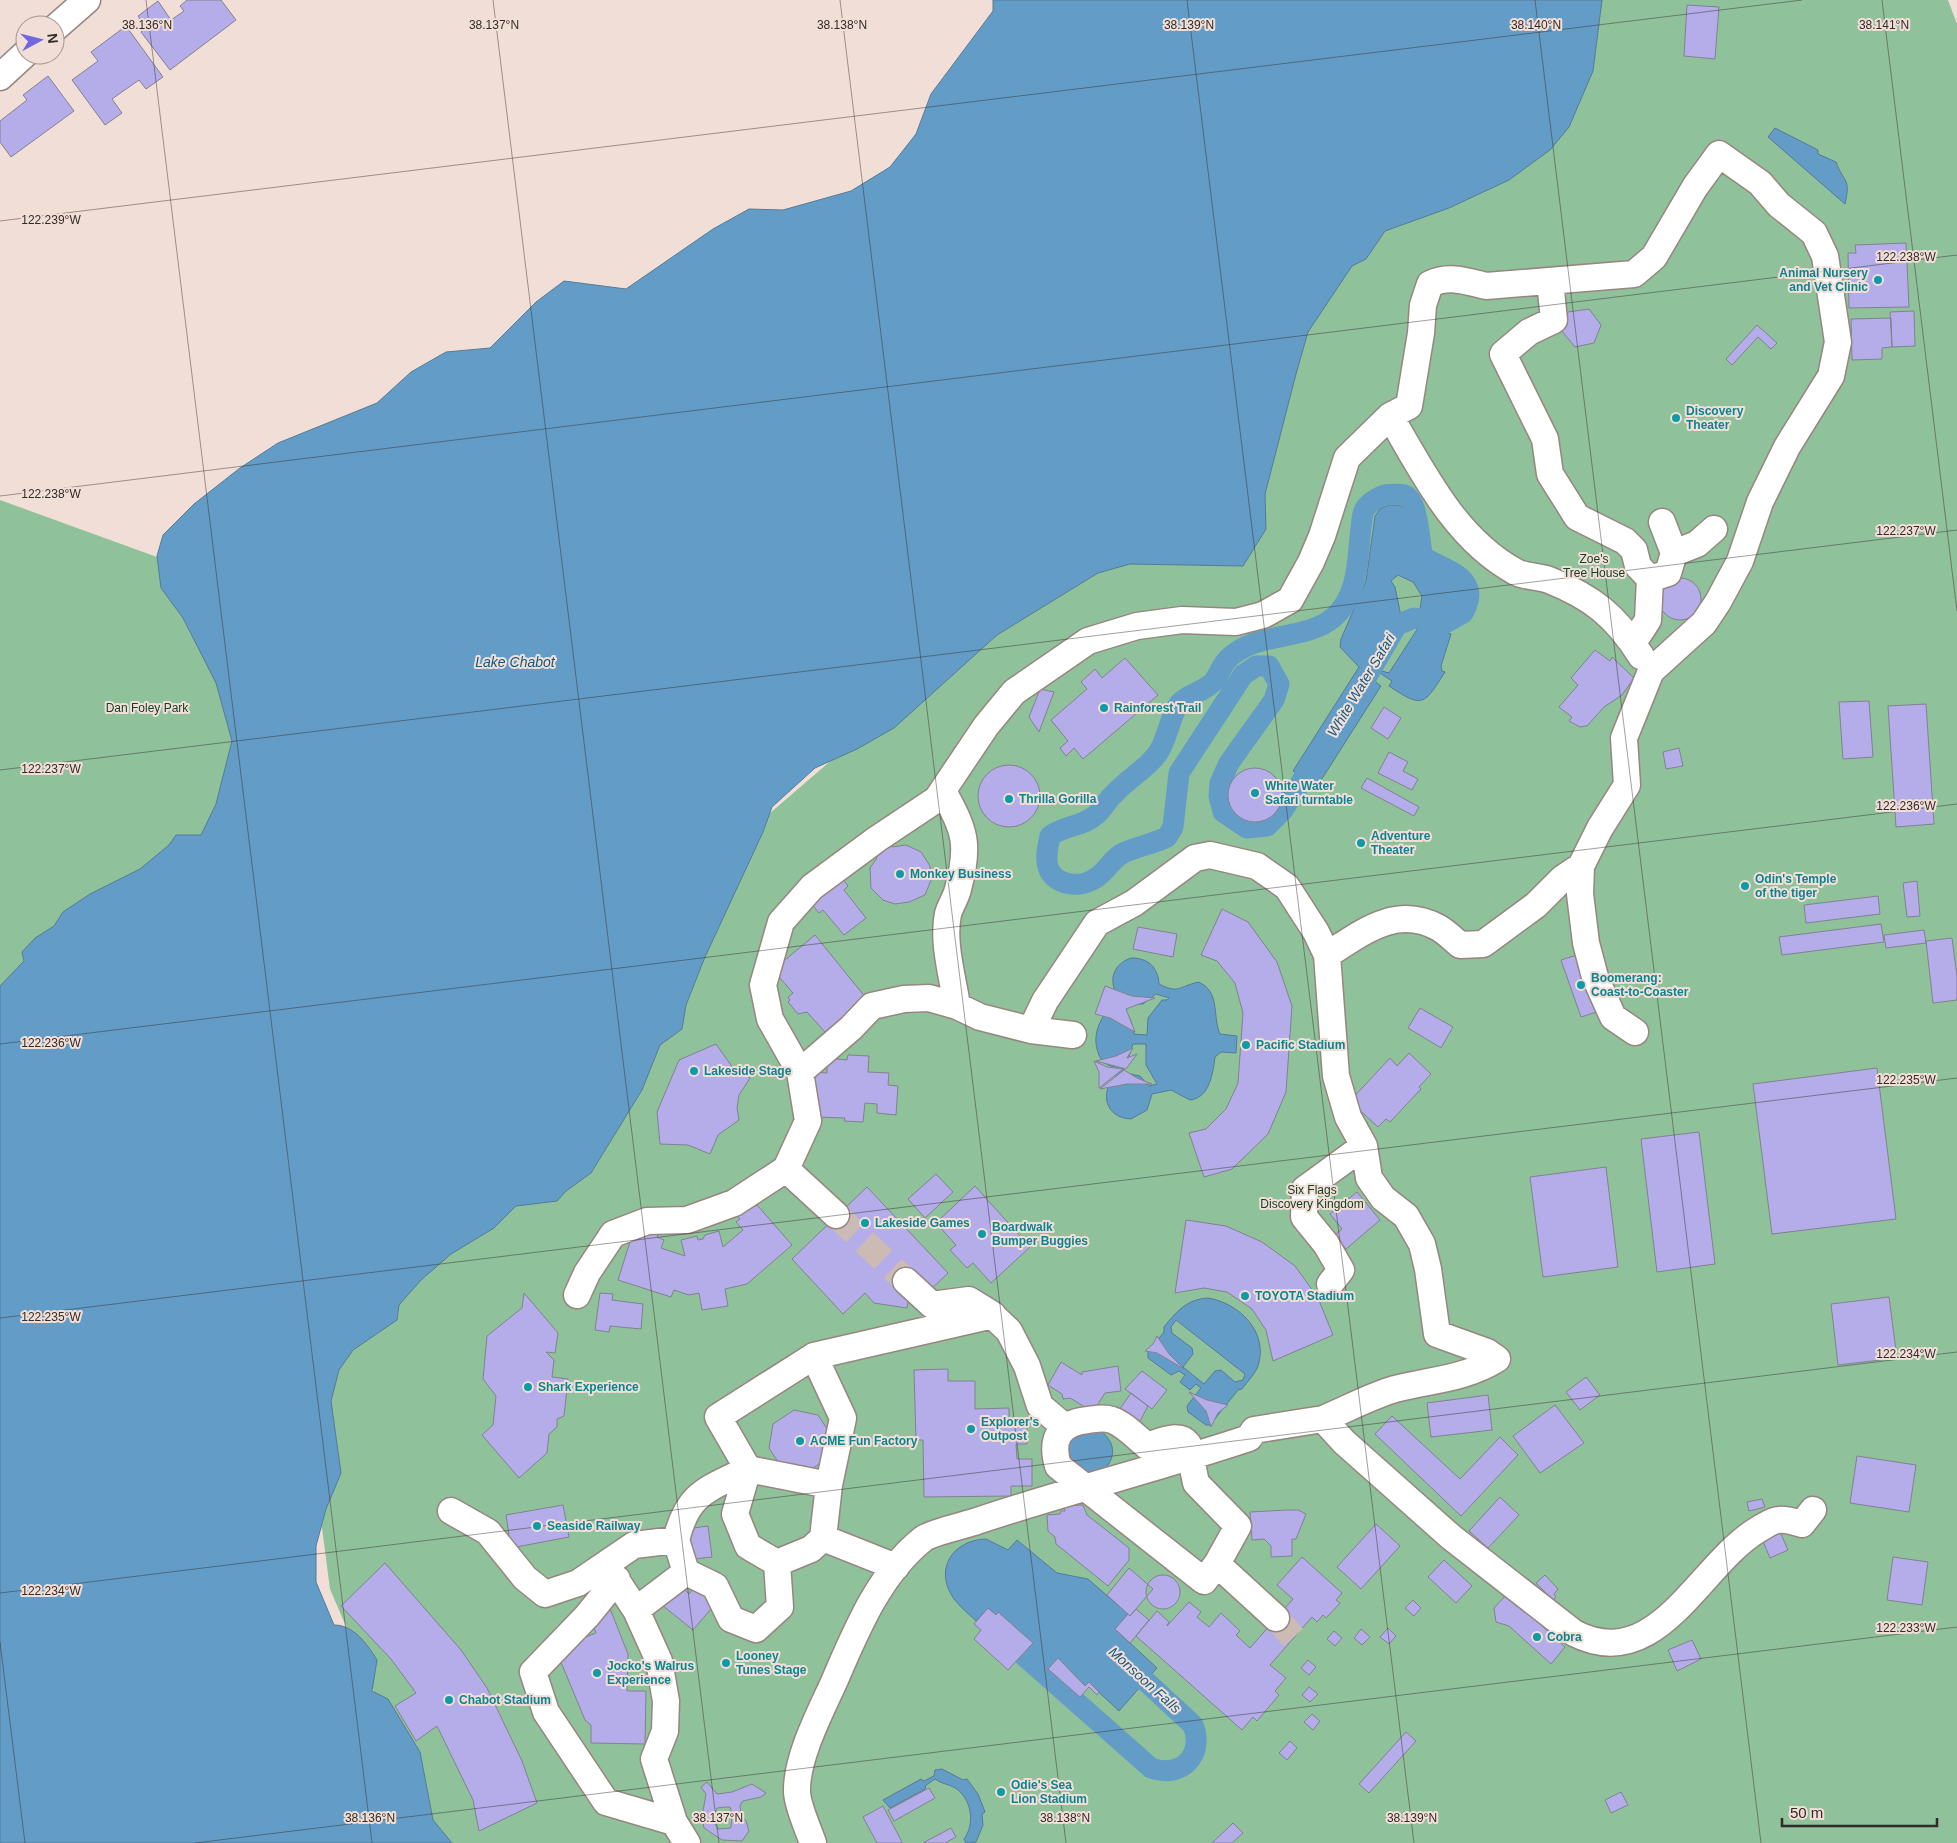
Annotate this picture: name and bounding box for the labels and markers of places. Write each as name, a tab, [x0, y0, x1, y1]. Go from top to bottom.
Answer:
place label: Animal Nursery and Vet Clinic	[1779, 266, 1868, 294]
marker: Animal Nursery and Vet Clinic	[1872, 274, 1884, 286]
place label: Discovery Theater	[1686, 404, 1744, 432]
marker: Discovery Theater	[1670, 412, 1682, 424]
place label: Rainforest Trail	[1114, 701, 1201, 715]
marker: Rainforest Trail	[1098, 702, 1110, 714]
place label: White Water Safari turntable	[1265, 779, 1353, 807]
marker: White Water Safari turntable	[1249, 787, 1261, 799]
place label: Thrilla Gorilla	[1019, 792, 1097, 806]
marker: Thrilla Gorilla	[1003, 793, 1015, 805]
place label: Adventure Theater	[1371, 829, 1431, 857]
marker: Adventure Theater	[1355, 837, 1367, 849]
place label: Monkey Business	[910, 867, 1012, 881]
marker: Monkey Business	[894, 868, 906, 880]
place label: Odin's Temple of the tiger	[1755, 872, 1837, 900]
marker: Odin's Temple of the tiger	[1739, 880, 1751, 892]
place label: Boomerang: Coast-to-Coaster	[1591, 971, 1689, 999]
marker: Boomerang: Coast-to-Coaster	[1575, 979, 1587, 991]
place label: Pacific Stadium	[1256, 1038, 1345, 1052]
marker: Pacific Stadium	[1240, 1039, 1252, 1051]
place label: Lakeside Stage	[704, 1064, 792, 1078]
marker: Lakeside Stage	[688, 1065, 700, 1077]
place label: Lakeside Games	[875, 1216, 970, 1230]
marker: Lakeside Games	[859, 1217, 871, 1229]
place label: Boardwalk Bumper Buggies	[992, 1220, 1088, 1248]
marker: Boardwalk Bumper Buggies	[976, 1228, 988, 1240]
place label: TOYOTA Stadium	[1255, 1289, 1354, 1303]
marker: TOYOTA Stadium	[1239, 1290, 1251, 1302]
place label: Shark Experience	[538, 1380, 639, 1394]
marker: Shark Experience	[522, 1381, 534, 1393]
place label: Explorer's Outpost	[981, 1415, 1040, 1443]
marker: Explorer's Outpost	[965, 1423, 977, 1435]
place label: ACME Fun Factory	[810, 1434, 918, 1448]
marker: ACME Fun Factory	[794, 1435, 806, 1447]
place label: Seaside Railway	[547, 1519, 641, 1533]
marker: Seaside Railway	[531, 1520, 543, 1532]
place label: Cobra	[1547, 1630, 1582, 1644]
marker: Cobra	[1531, 1631, 1543, 1643]
place label: Looney Tunes Stage	[736, 1649, 807, 1677]
marker: Looney Tunes Stage	[720, 1657, 732, 1669]
place label: Jocko's Walrus Experience	[607, 1659, 694, 1687]
marker: Jocko's Walrus Experience	[591, 1667, 603, 1679]
place label: Chabot Stadium	[459, 1693, 551, 1707]
marker: Chabot Stadium	[443, 1694, 455, 1706]
place label: Odie's Sea Lion Stadium	[1011, 1778, 1087, 1806]
marker: Odie's Sea Lion Stadium	[995, 1786, 1007, 1798]

